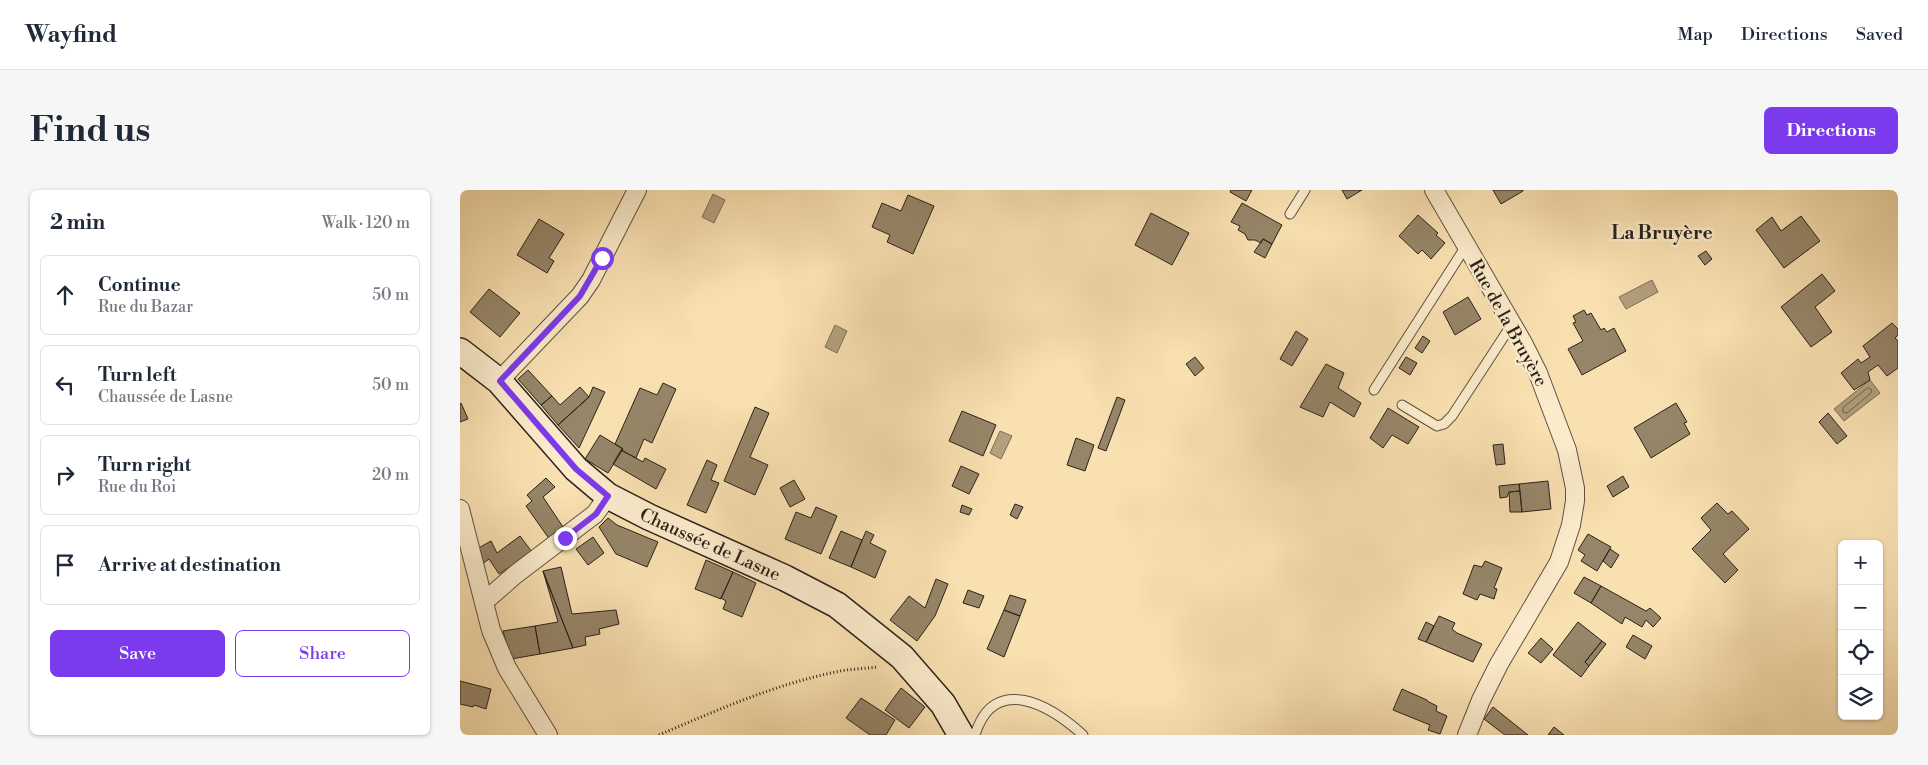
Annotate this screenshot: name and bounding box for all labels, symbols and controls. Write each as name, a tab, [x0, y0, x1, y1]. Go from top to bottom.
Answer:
text: Wayfind	[25, 20, 117, 50]
text: Map	[1677, 23, 1713, 46]
text: Directions	[1741, 23, 1828, 46]
text: Saved	[1856, 23, 1903, 46]
button: Directions	[1764, 107, 1898, 154]
text: Find us	[30, 109, 150, 152]
text: 2 min	[50, 210, 105, 236]
text: Walk · 120 m	[322, 213, 410, 233]
district label: La Bruyère	[1611, 221, 1713, 245]
route start	[591, 247, 614, 270]
street label: Rue de la Bruyère	[1463, 255, 1553, 391]
text: Continue	[98, 273, 181, 297]
icon: ahead	[51, 281, 79, 309]
text: 50 m	[372, 285, 409, 305]
text: Rue du Bazar	[98, 297, 193, 317]
text: Turn left	[98, 363, 177, 387]
icon: left	[51, 371, 79, 399]
text: 50 m	[372, 375, 409, 395]
text: Chaussée de Lasne	[98, 387, 233, 407]
text: Turn right	[98, 453, 191, 477]
icon: right	[51, 461, 79, 489]
text: 20 m	[372, 465, 409, 485]
text: Rue du Roi	[98, 477, 176, 497]
street label: Chaussée de Lasne	[636, 503, 784, 586]
route end	[554, 527, 577, 550]
map controls	[1838, 540, 1883, 720]
button: +	[1838, 540, 1883, 585]
icon: arrive	[51, 551, 79, 579]
text: Arrive at destination	[98, 553, 281, 577]
button: −	[1838, 585, 1883, 630]
button: Save	[50, 630, 225, 677]
button: Share	[235, 630, 410, 677]
button: locate	[1838, 630, 1883, 675]
button: layers	[1838, 675, 1883, 720]

